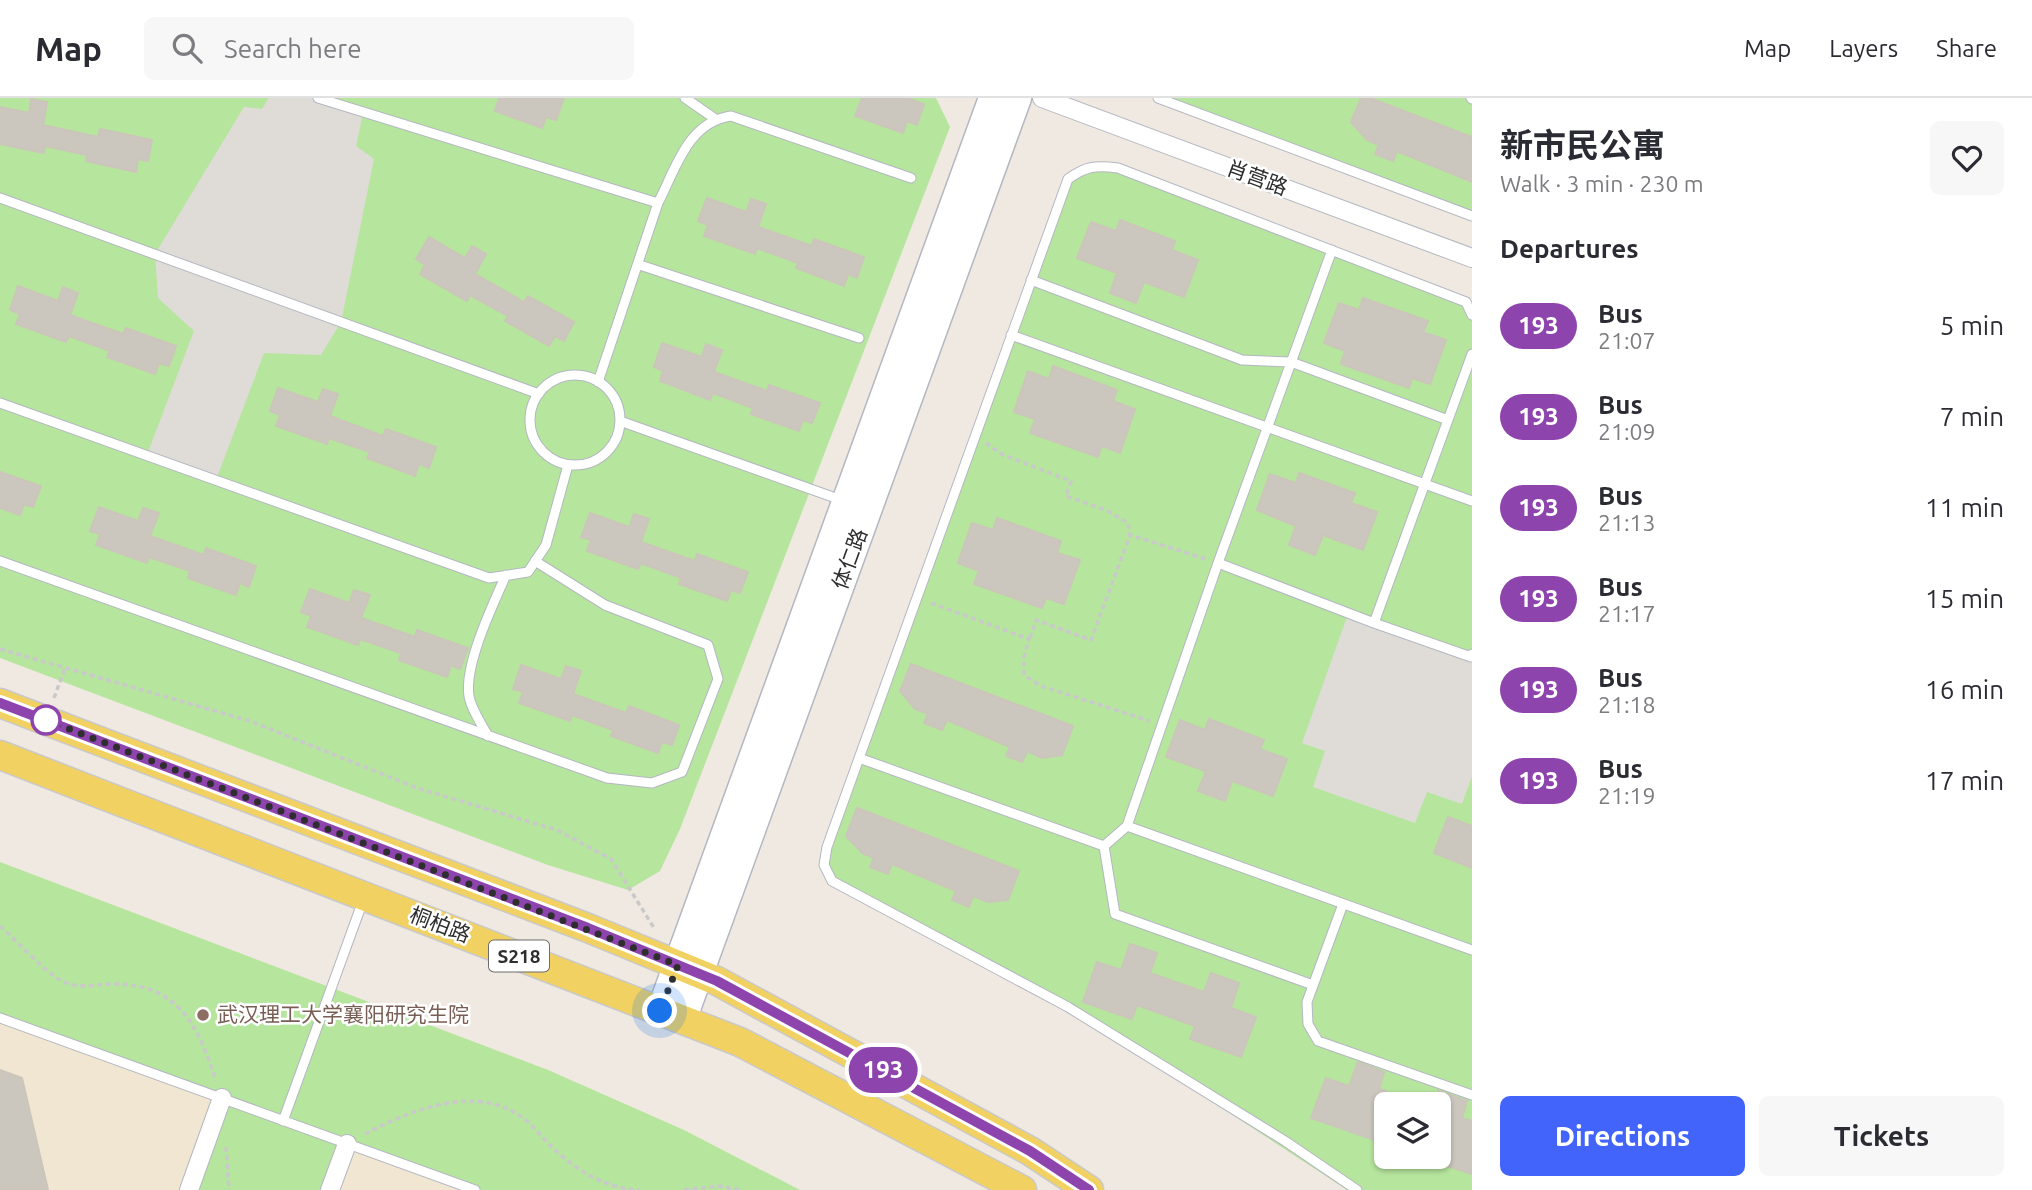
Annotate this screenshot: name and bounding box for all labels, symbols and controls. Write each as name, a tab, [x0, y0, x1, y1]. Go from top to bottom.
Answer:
search box	[144, 17, 634, 80]
icon: search	[168, 29, 206, 67]
text: Map	[35, 30, 102, 67]
text: Search here	[224, 34, 362, 63]
text: Map	[1744, 35, 1791, 62]
text: Layers	[1829, 35, 1898, 62]
text: Share	[1936, 35, 1997, 62]
button: heart	[1930, 121, 2004, 195]
text: 新市民公寓	[1500, 126, 1665, 163]
street label: 肖营路	[1224, 155, 1291, 199]
text: Walk · 3 min · 230 m	[1500, 171, 1704, 196]
text: Departures	[1500, 234, 1638, 263]
text: Bus	[1598, 299, 1643, 328]
text: 5 min	[1940, 311, 2004, 340]
text: 193	[1518, 312, 1559, 339]
text: 21:07	[1598, 328, 1656, 353]
text: Bus	[1598, 390, 1643, 419]
text: 7 min	[1940, 402, 2004, 431]
text: 193	[1518, 403, 1559, 430]
text: 21:09	[1598, 419, 1656, 444]
text: Bus	[1598, 481, 1643, 510]
text: 11 min	[1925, 493, 2004, 522]
text: 193	[1518, 494, 1559, 521]
text: 21:13	[1598, 510, 1656, 535]
street label: 体仁路	[827, 525, 871, 592]
text: Bus	[1598, 572, 1643, 601]
text: 15 min	[1925, 584, 2004, 613]
text: 193	[1518, 585, 1559, 612]
text: 21:17	[1598, 601, 1656, 626]
text: Bus	[1598, 663, 1643, 692]
text: 16 min	[1925, 675, 2004, 704]
text: 193	[1518, 676, 1559, 703]
text: 21:18	[1598, 692, 1656, 717]
unlabelled marker	[31, 705, 61, 735]
text: Bus	[1598, 754, 1643, 783]
text: 17 min	[1925, 766, 2004, 795]
text: 193	[1518, 767, 1559, 794]
text: 21:19	[1598, 783, 1656, 808]
street label: 桐柏路	[407, 902, 474, 947]
road number: S218	[489, 940, 549, 972]
your location	[642, 993, 677, 1028]
place label: 武汉理工大学襄阳研究生院	[217, 1002, 469, 1026]
marker: 武汉理工大学襄阳研究生院	[195, 1007, 211, 1023]
line badge: 193	[843, 1047, 923, 1093]
text: 193	[863, 1056, 903, 1083]
map controls	[1374, 1092, 1451, 1169]
button: layers	[1374, 1092, 1451, 1169]
button: Directions	[1500, 1096, 1745, 1176]
button: Tickets	[1759, 1096, 2004, 1176]

